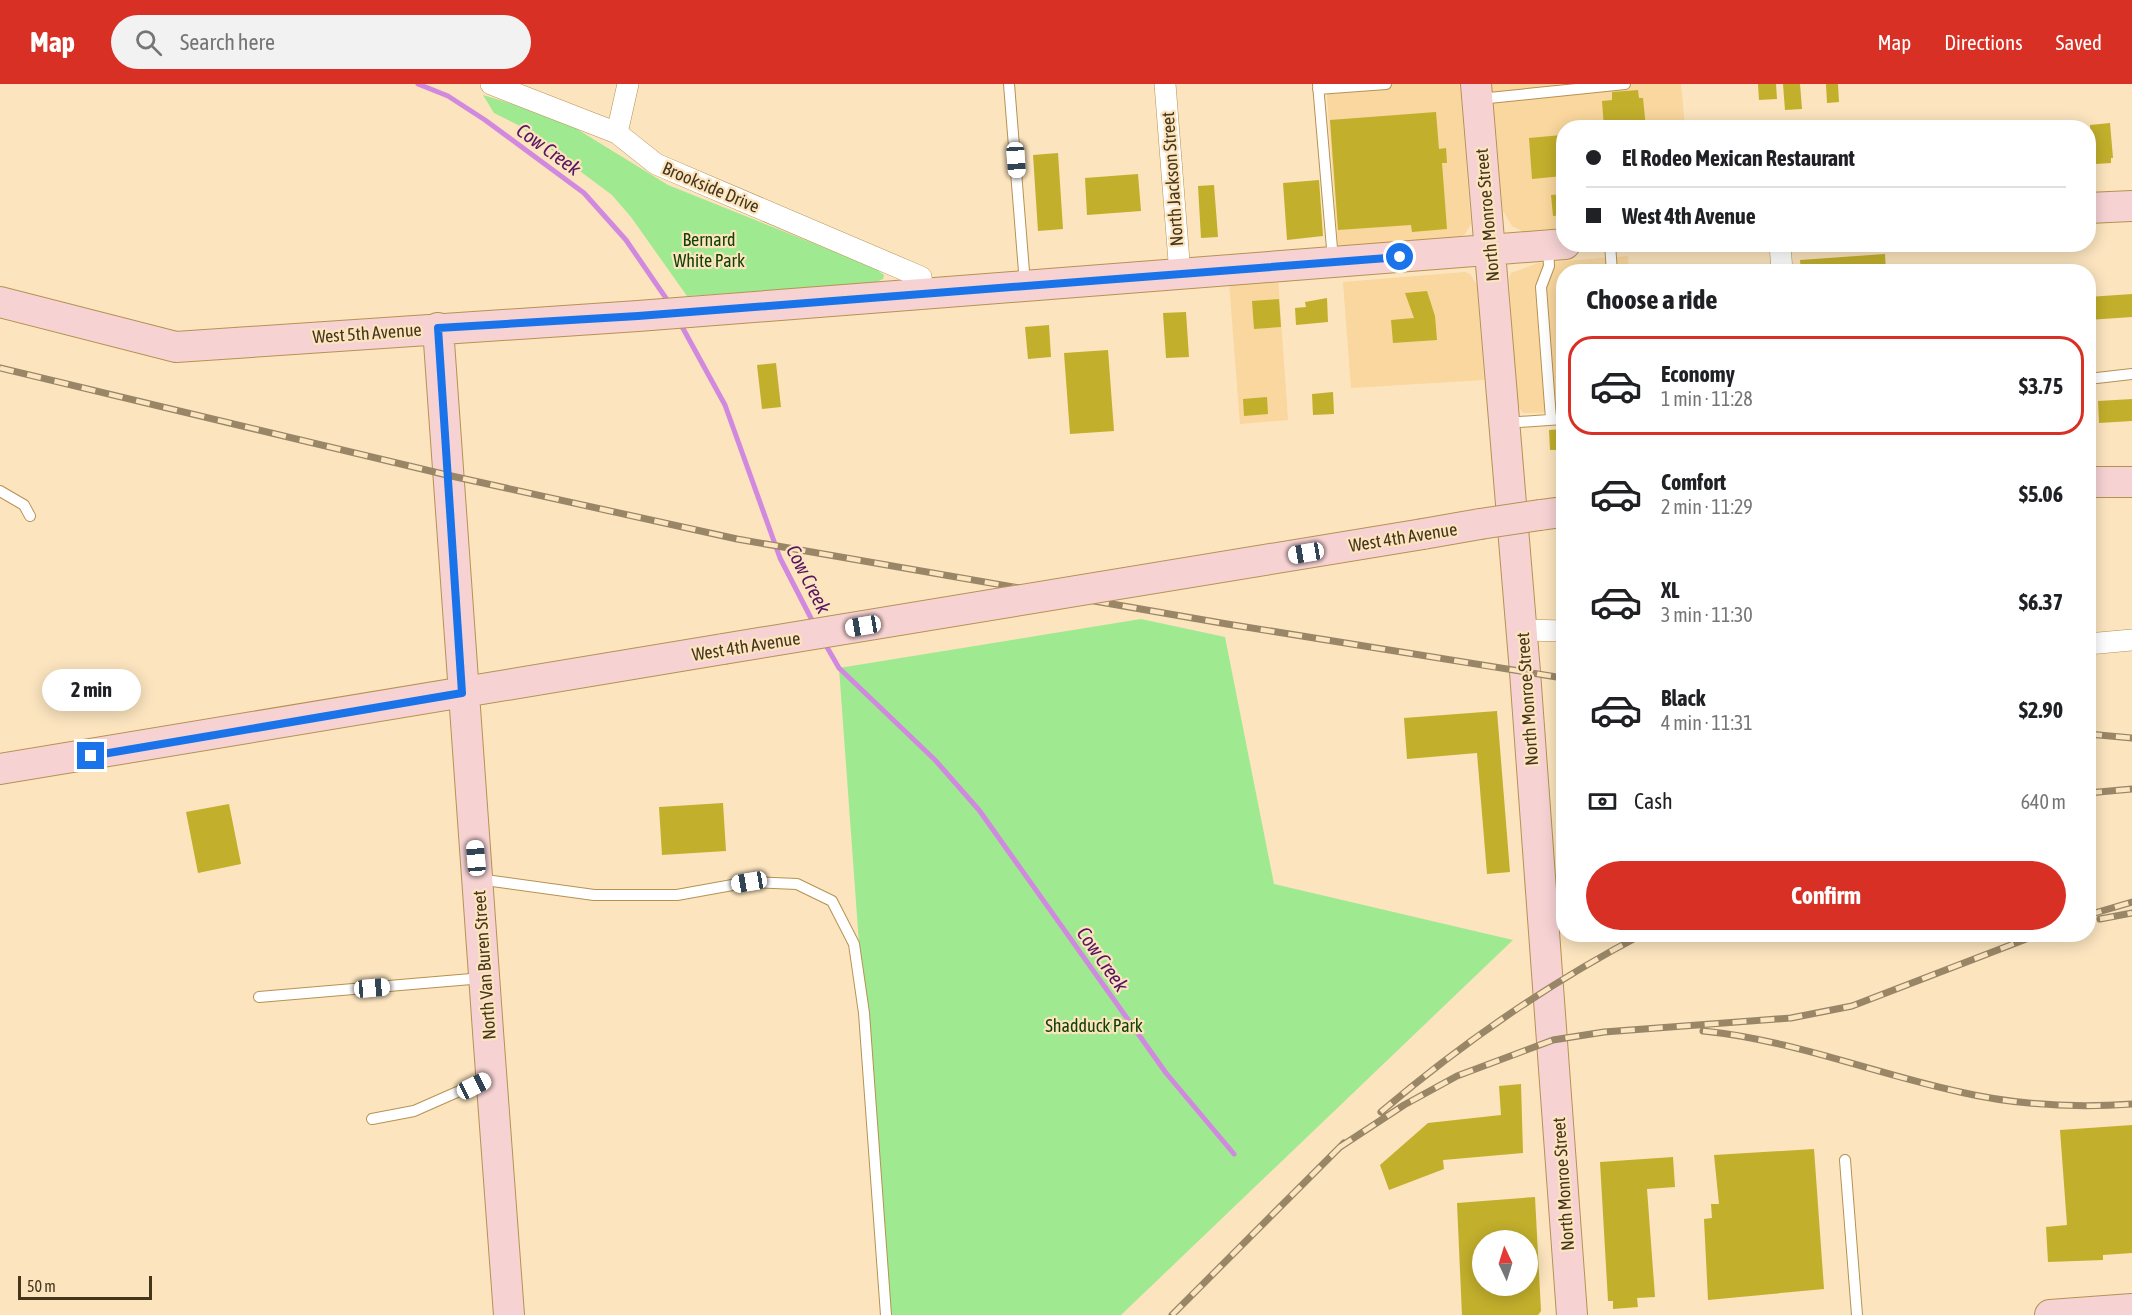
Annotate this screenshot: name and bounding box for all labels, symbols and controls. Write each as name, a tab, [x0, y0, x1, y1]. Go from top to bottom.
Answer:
search box	[111, 15, 531, 69]
text: Map	[30, 26, 75, 58]
icon: search	[132, 26, 165, 59]
text: Search here	[180, 29, 275, 55]
text: Map	[1877, 30, 1911, 54]
text: Directions	[1944, 30, 2023, 54]
text: Saved	[2056, 30, 2102, 54]
street label: North Jackson Street	[1157, 111, 1187, 247]
water label: Cow Creek	[512, 118, 586, 180]
car	[1006, 141, 1026, 179]
text: El Rodeo Mexican Restaurant	[1622, 145, 1855, 171]
street label: North Monroe Street	[1471, 147, 1503, 283]
street label: Brookside Drive	[659, 157, 763, 217]
text: West 4th Avenue	[1622, 203, 1756, 229]
park label: Bernard White Park	[673, 229, 745, 271]
route start	[1386, 243, 1413, 270]
text: Choose a ride	[1586, 284, 1718, 315]
street label: West 5th Avenue	[312, 319, 422, 347]
icon: car	[1589, 359, 1643, 413]
text: Economy	[1661, 361, 1735, 387]
text: $3.75	[2019, 373, 2063, 399]
text: 1 min · 11:28	[1661, 387, 1753, 410]
icon: car	[1589, 467, 1643, 521]
text: Comfort	[1661, 469, 1726, 495]
text: $5.06	[2019, 481, 2063, 507]
text: 2 min · 11:29	[1661, 495, 1753, 518]
street label: West 4th Avenue	[1347, 518, 1459, 556]
water label: Cow Creek	[782, 541, 836, 617]
car	[1287, 541, 1325, 565]
icon: car	[1589, 575, 1643, 629]
text: XL	[1661, 577, 1679, 603]
text: $6.37	[2019, 589, 2063, 615]
text: 3 min · 11:30	[1661, 603, 1753, 626]
car	[844, 614, 882, 638]
street label: West 4th Avenue	[690, 627, 802, 665]
street label: North Monroe Street	[1512, 632, 1542, 766]
callout: 2 min	[42, 669, 140, 711]
text: 2 min	[71, 678, 112, 701]
icon: car	[1589, 683, 1643, 737]
text: Black	[1661, 685, 1705, 711]
text: $2.90	[2019, 697, 2063, 723]
text: 4 min · 11:31	[1661, 711, 1753, 734]
route end	[77, 742, 104, 769]
icon: cash	[1586, 785, 1619, 818]
text: Cash	[1634, 788, 1673, 814]
text: 640 m	[2021, 790, 2066, 813]
car	[465, 839, 487, 877]
button: Confirm	[1586, 861, 2066, 930]
car	[730, 870, 768, 894]
street label: North Van Buren Street	[468, 890, 500, 1040]
water label: Cow Creek	[1072, 922, 1134, 996]
car	[353, 977, 391, 999]
park label: Shadduck Park	[1045, 1015, 1143, 1036]
car	[454, 1070, 494, 1102]
street label: North Monroe Street	[1548, 1117, 1578, 1251]
north arrow	[1472, 1230, 1538, 1296]
map controls	[1472, 1230, 1538, 1296]
scale bar	[18, 1273, 152, 1300]
text: 50 m	[27, 1277, 56, 1295]

